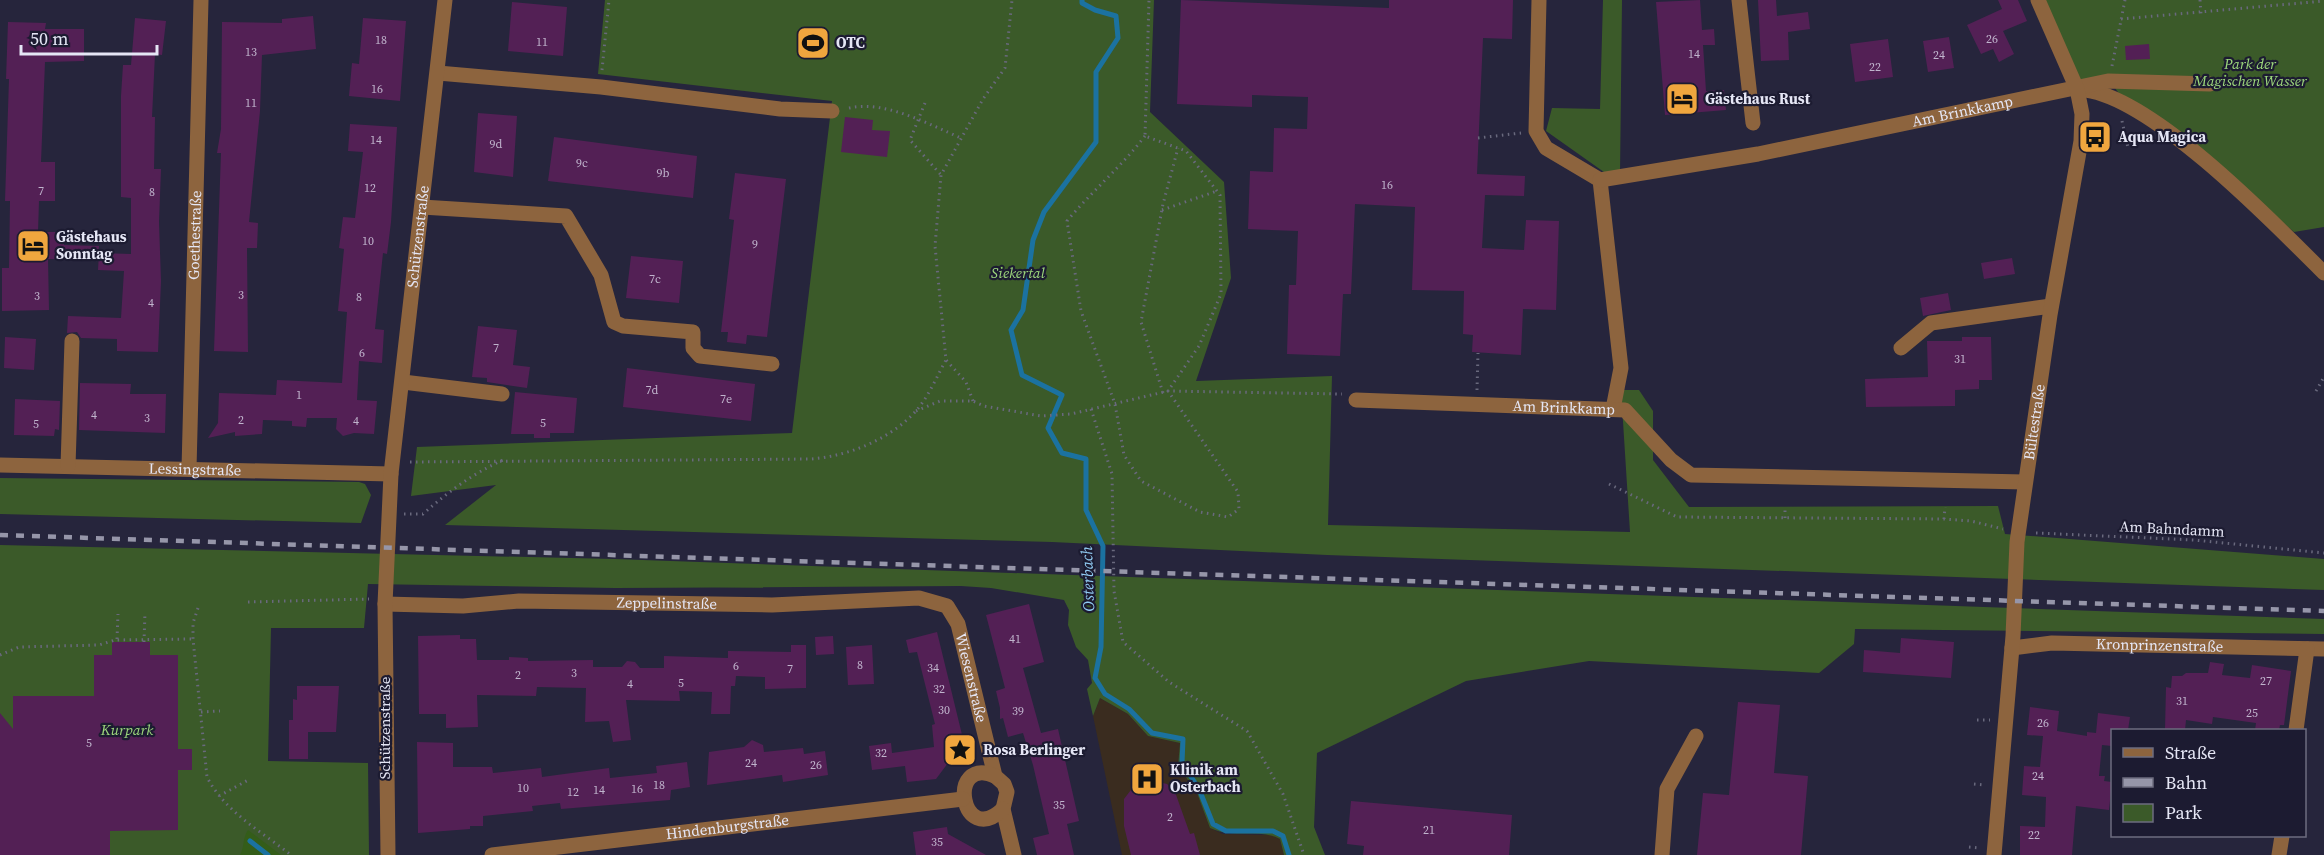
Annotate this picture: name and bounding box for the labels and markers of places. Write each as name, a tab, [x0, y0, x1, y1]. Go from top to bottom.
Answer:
sports icon: OTC	[795, 25, 831, 61]
place label: OTC	[836, 32, 865, 53]
hotel icon: Gästehaus Rust	[1664, 81, 1700, 117]
place label: Gästehaus Rust	[1705, 88, 1811, 109]
bus stop icon: Aqua Magica	[2077, 119, 2113, 155]
place label: Aqua Magica	[2118, 126, 2207, 147]
place label: Gästehaus Sonntag	[56, 226, 127, 264]
hotel icon: Gästehaus Sonntag	[15, 228, 51, 264]
place icon: Rosa Berlinger	[942, 732, 978, 768]
place label: Rosa Berlinger	[983, 739, 1085, 760]
place label: Klinik am Osterbach	[1170, 759, 1241, 797]
hospital icon: Klinik am Osterbach	[1129, 761, 1165, 797]

